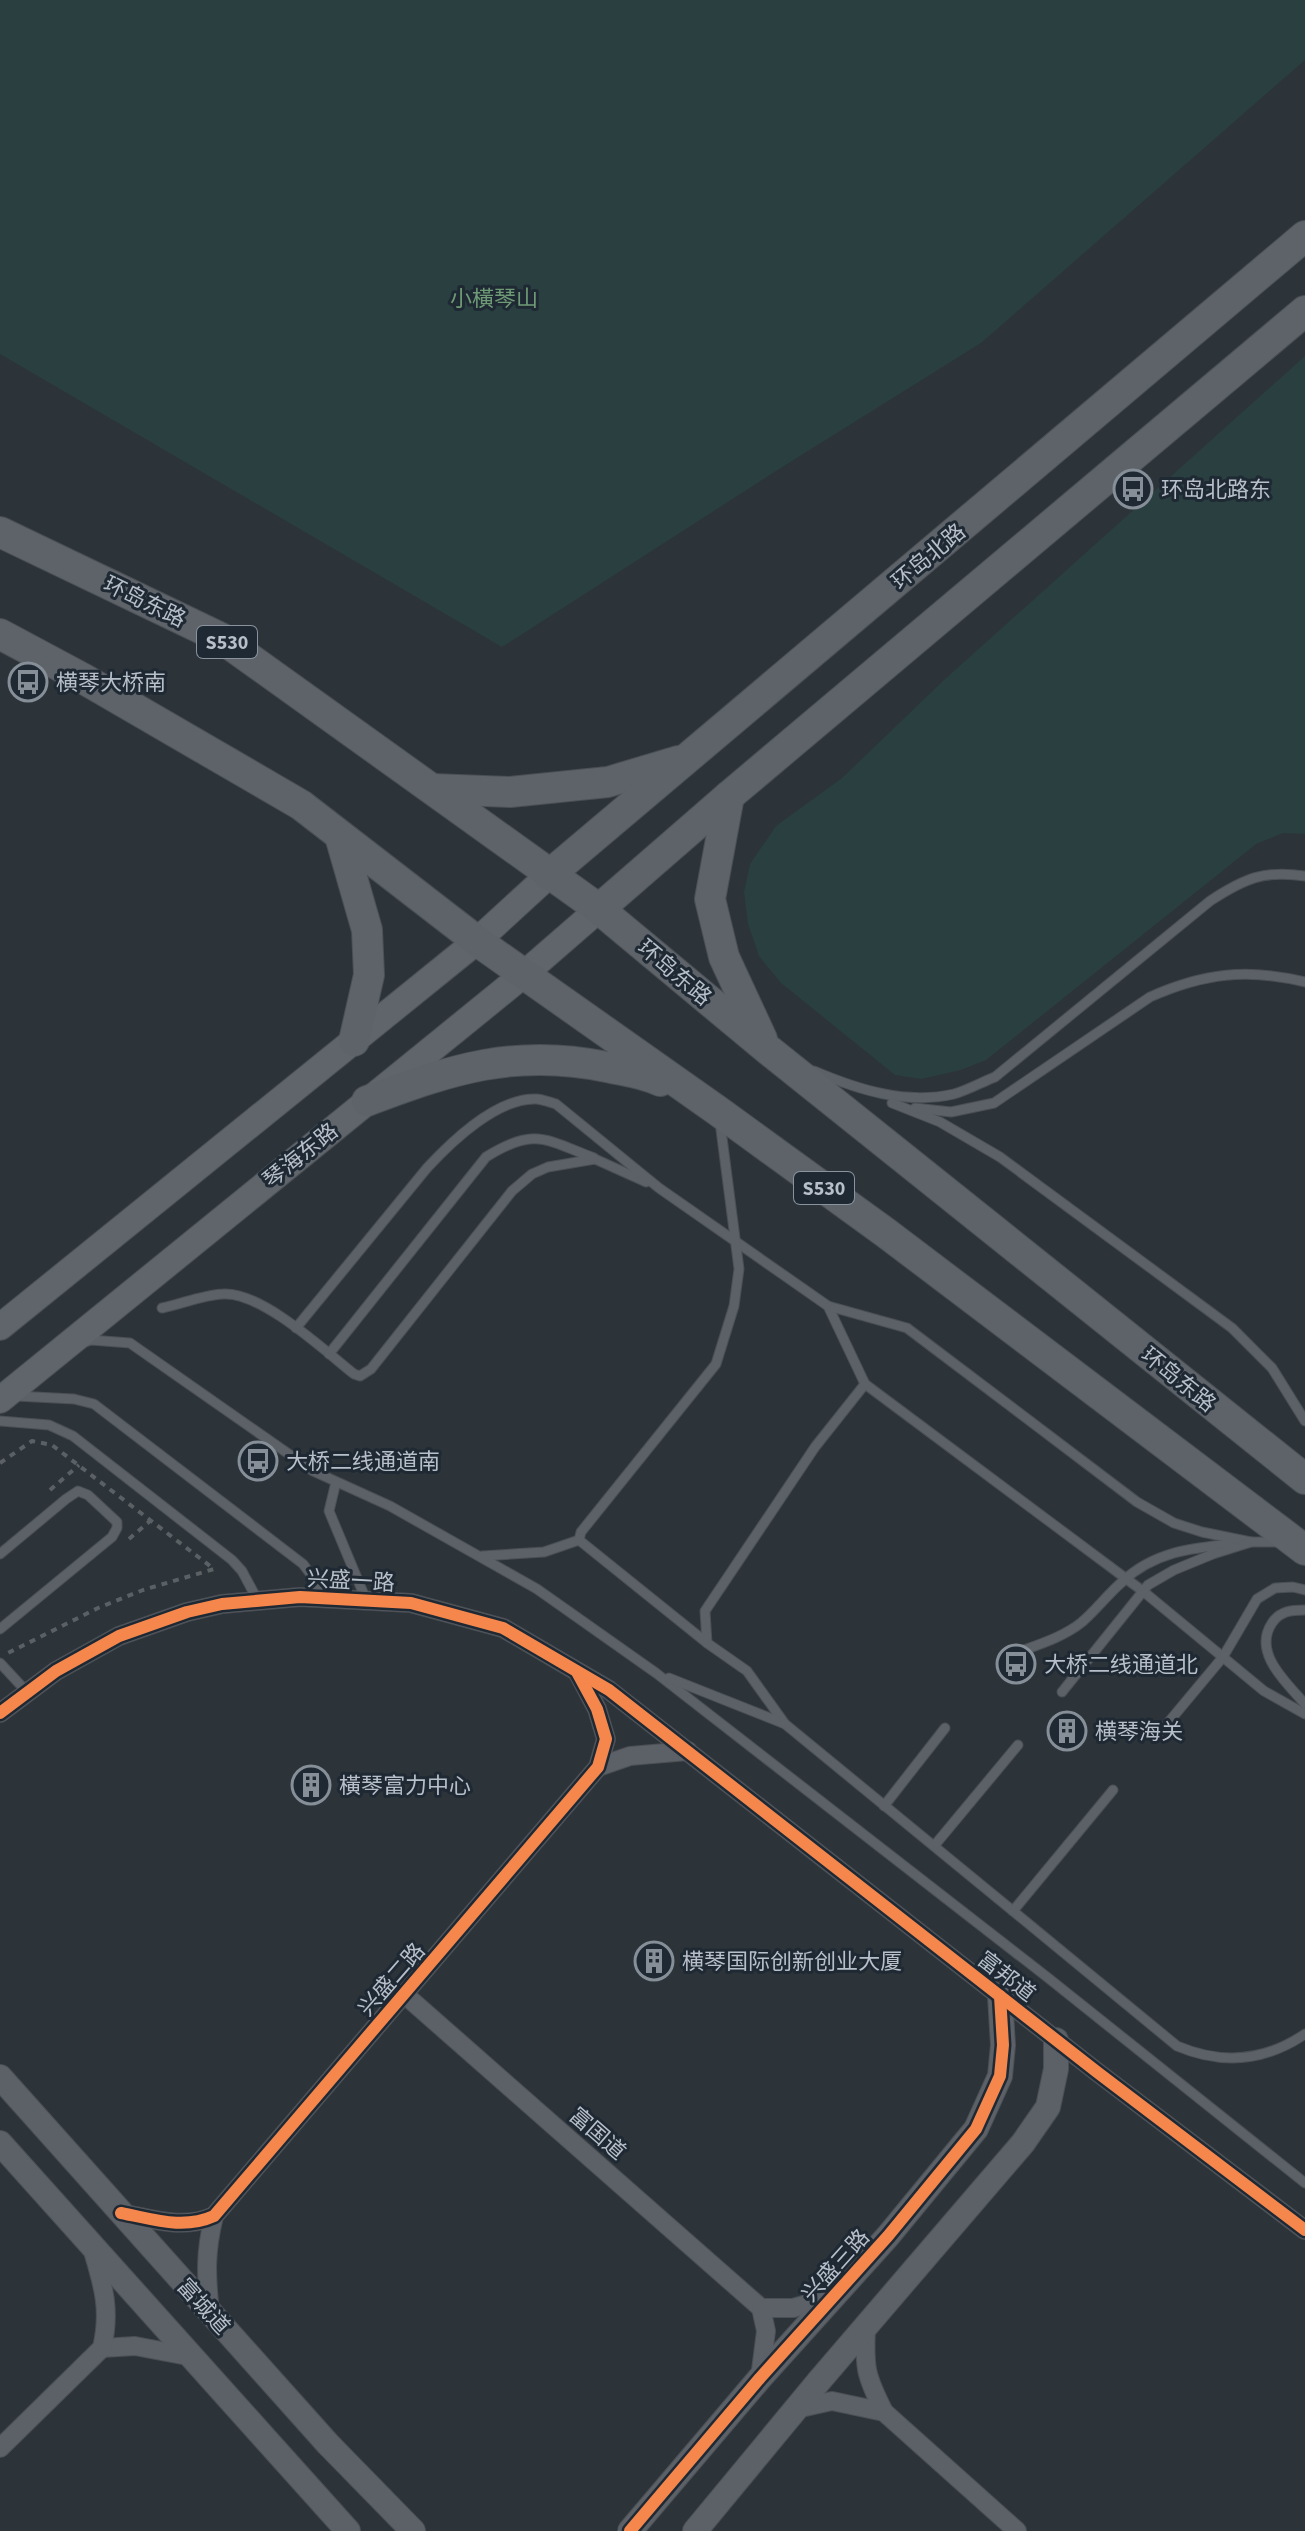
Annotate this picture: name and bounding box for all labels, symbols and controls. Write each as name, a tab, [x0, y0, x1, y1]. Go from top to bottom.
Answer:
park label: 小橫琴山	[450, 283, 538, 315]
bus stop icon: 环岛北路东	[1112, 468, 1154, 510]
place label: 环岛北路东	[1161, 474, 1271, 506]
street label: 环岛北路	[885, 516, 973, 597]
street label: 环岛东路	[98, 568, 191, 636]
road number: S530	[197, 626, 257, 658]
bus stop icon: 横琴大桥南	[7, 661, 49, 703]
place label: 横琴大桥南	[56, 667, 166, 699]
street label: 环岛东路	[630, 932, 718, 1013]
street label: 琴海东路	[256, 1116, 345, 1196]
road number: S530	[794, 1172, 854, 1204]
street label: 环岛东路	[1134, 1340, 1223, 1420]
bus stop icon: 大桥二线通道南	[237, 1440, 279, 1482]
place label: 大桥二线通道南	[286, 1446, 440, 1478]
street label: 兴盛一路	[306, 1563, 396, 1599]
bus stop icon: 大桥二线通道北	[995, 1643, 1037, 1685]
place label: 大桥二线通道北	[1044, 1649, 1198, 1681]
building icon: 横琴海关	[1046, 1710, 1088, 1752]
place label: 横琴海关	[1095, 1716, 1183, 1748]
building icon: 橫琴富力中心	[290, 1764, 332, 1806]
place label: 橫琴富力中心	[339, 1770, 471, 1802]
street label: 兴盛二路	[351, 1936, 433, 2023]
building icon: 横琴国际创新创业大厦	[633, 1940, 675, 1982]
street label: 富邦道	[971, 1944, 1042, 2010]
place label: 横琴国际创新创业大厦	[682, 1946, 902, 1978]
street label: 富国道	[562, 2100, 633, 2167]
street label: 兴盛三路	[794, 2222, 877, 2309]
street label: 富城道	[169, 2271, 237, 2342]

